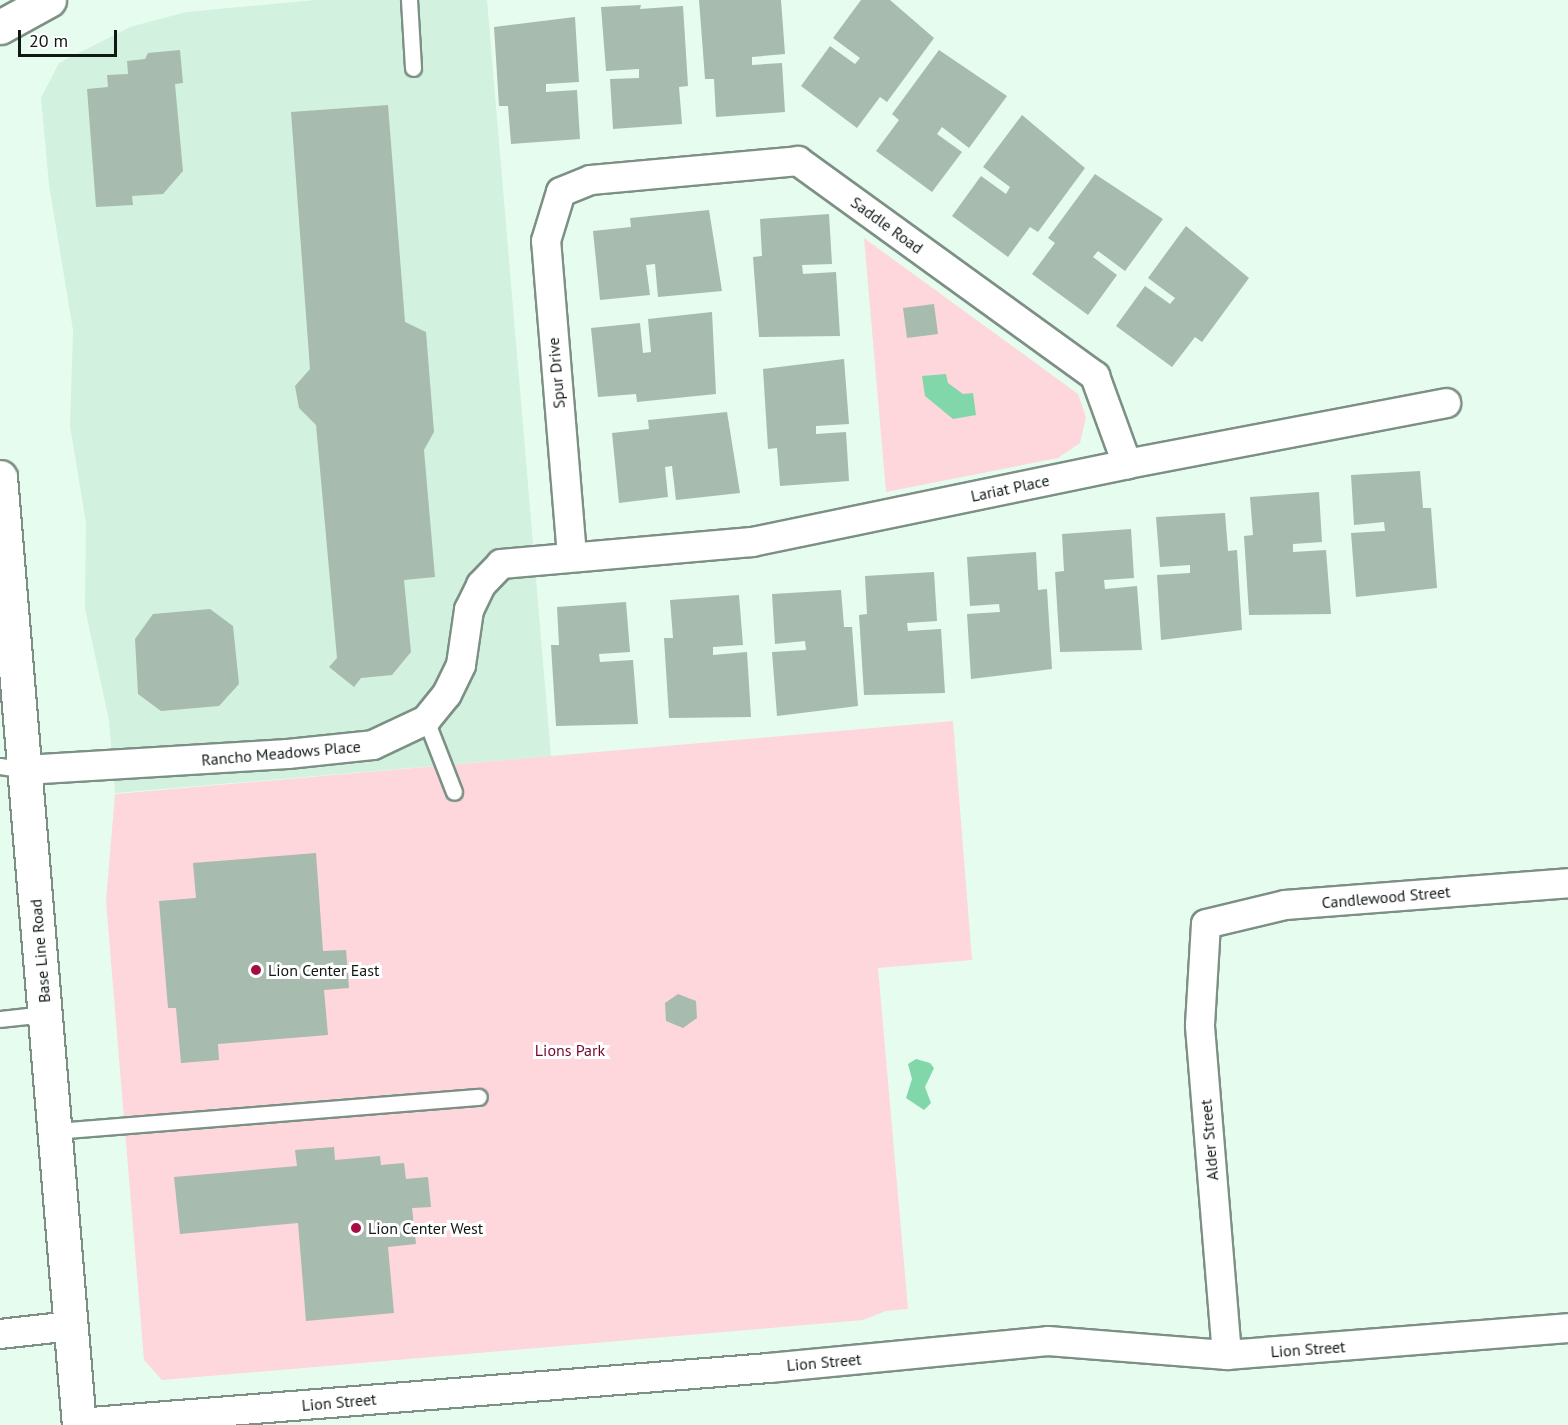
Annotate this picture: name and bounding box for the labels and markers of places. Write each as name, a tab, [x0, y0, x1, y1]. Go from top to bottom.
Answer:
place label: Lion Center East	[268, 960, 379, 980]
marker: Lion Center East	[249, 963, 263, 977]
place label: Lion Center West	[368, 1218, 484, 1238]
marker: Lion Center West	[349, 1221, 363, 1235]

